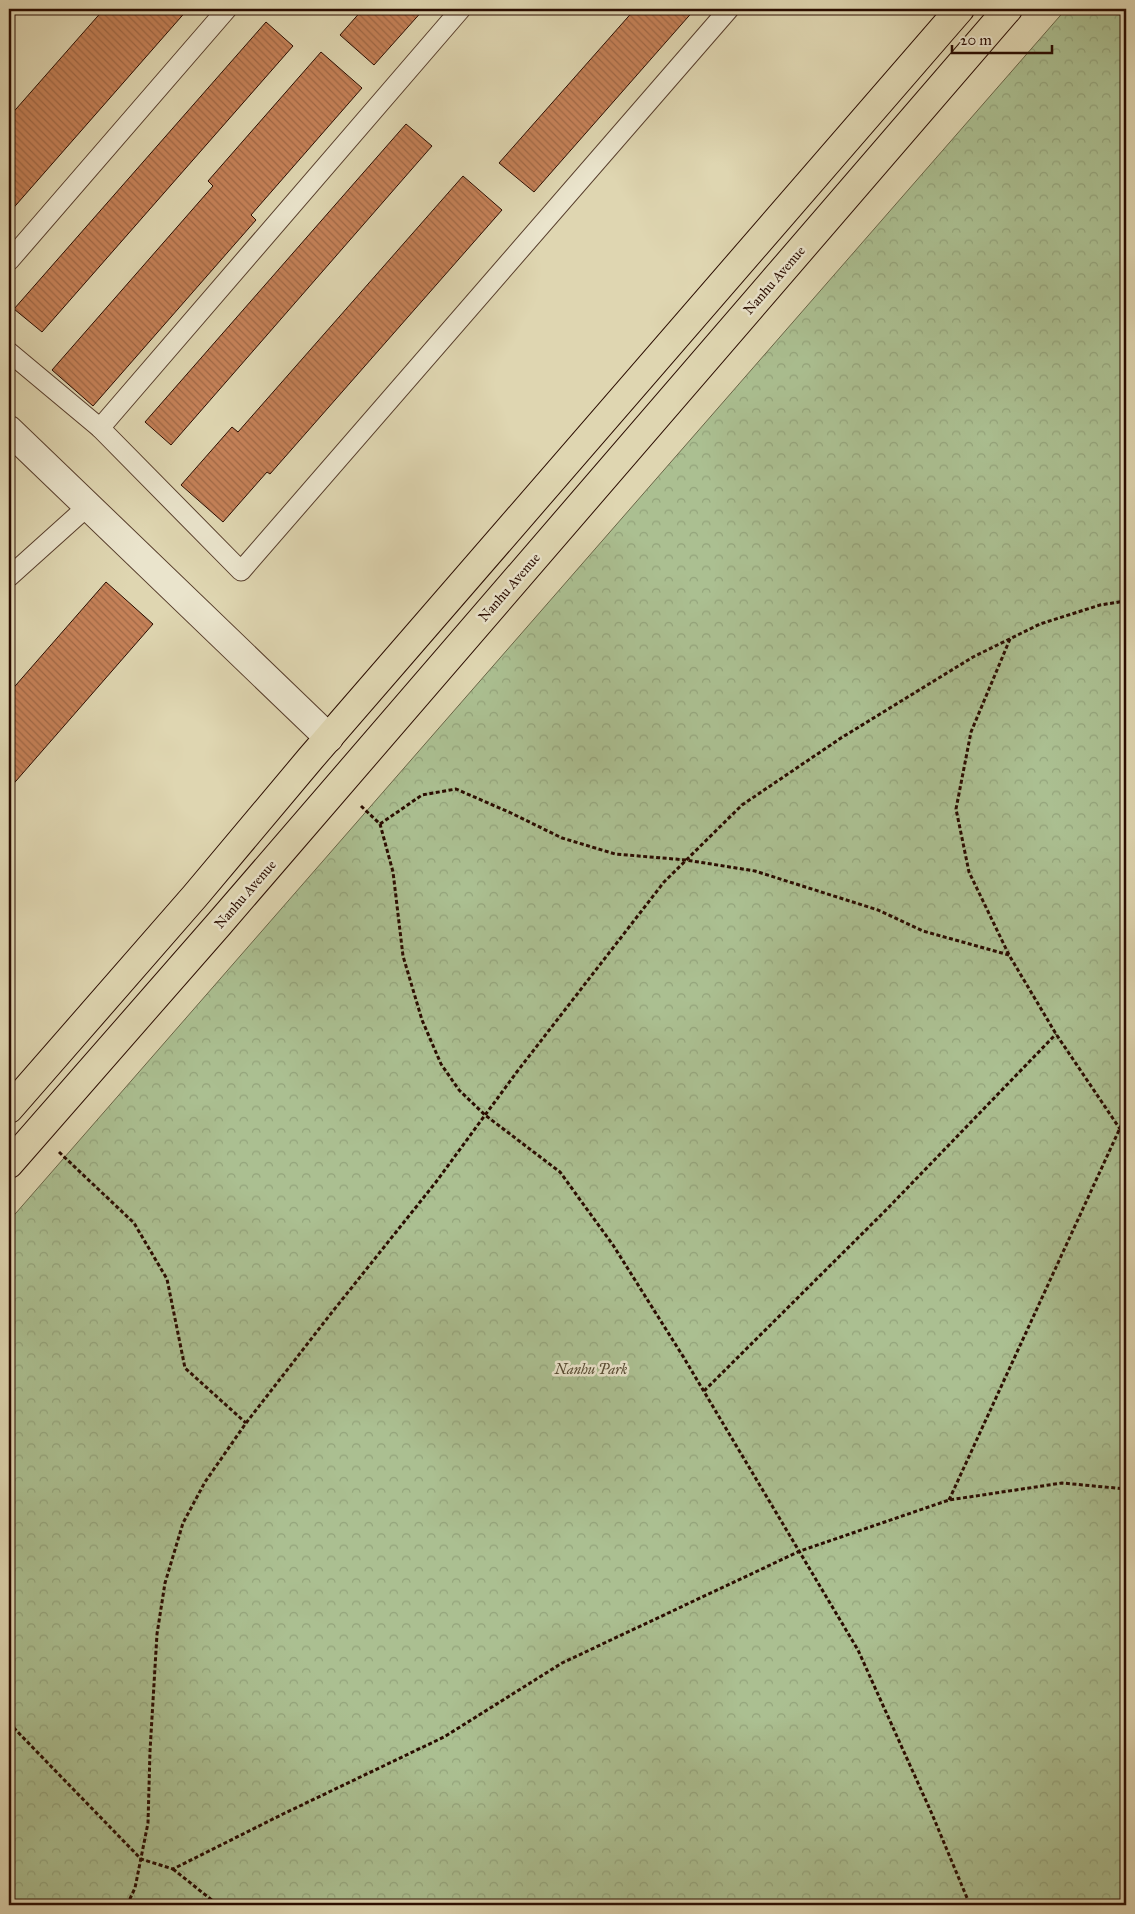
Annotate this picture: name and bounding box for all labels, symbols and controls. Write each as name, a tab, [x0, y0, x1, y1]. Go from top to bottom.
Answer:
scale bar	[952, 22, 1052, 54]
text: 20 m	[960, 31, 992, 49]
street label: Nanhu Avenue	[740, 242, 809, 318]
street label: Nanhu Avenue	[475, 549, 544, 625]
street label: Nanhu Avenue	[211, 856, 280, 932]
park label: Nanhu Park	[554, 1361, 628, 1378]

